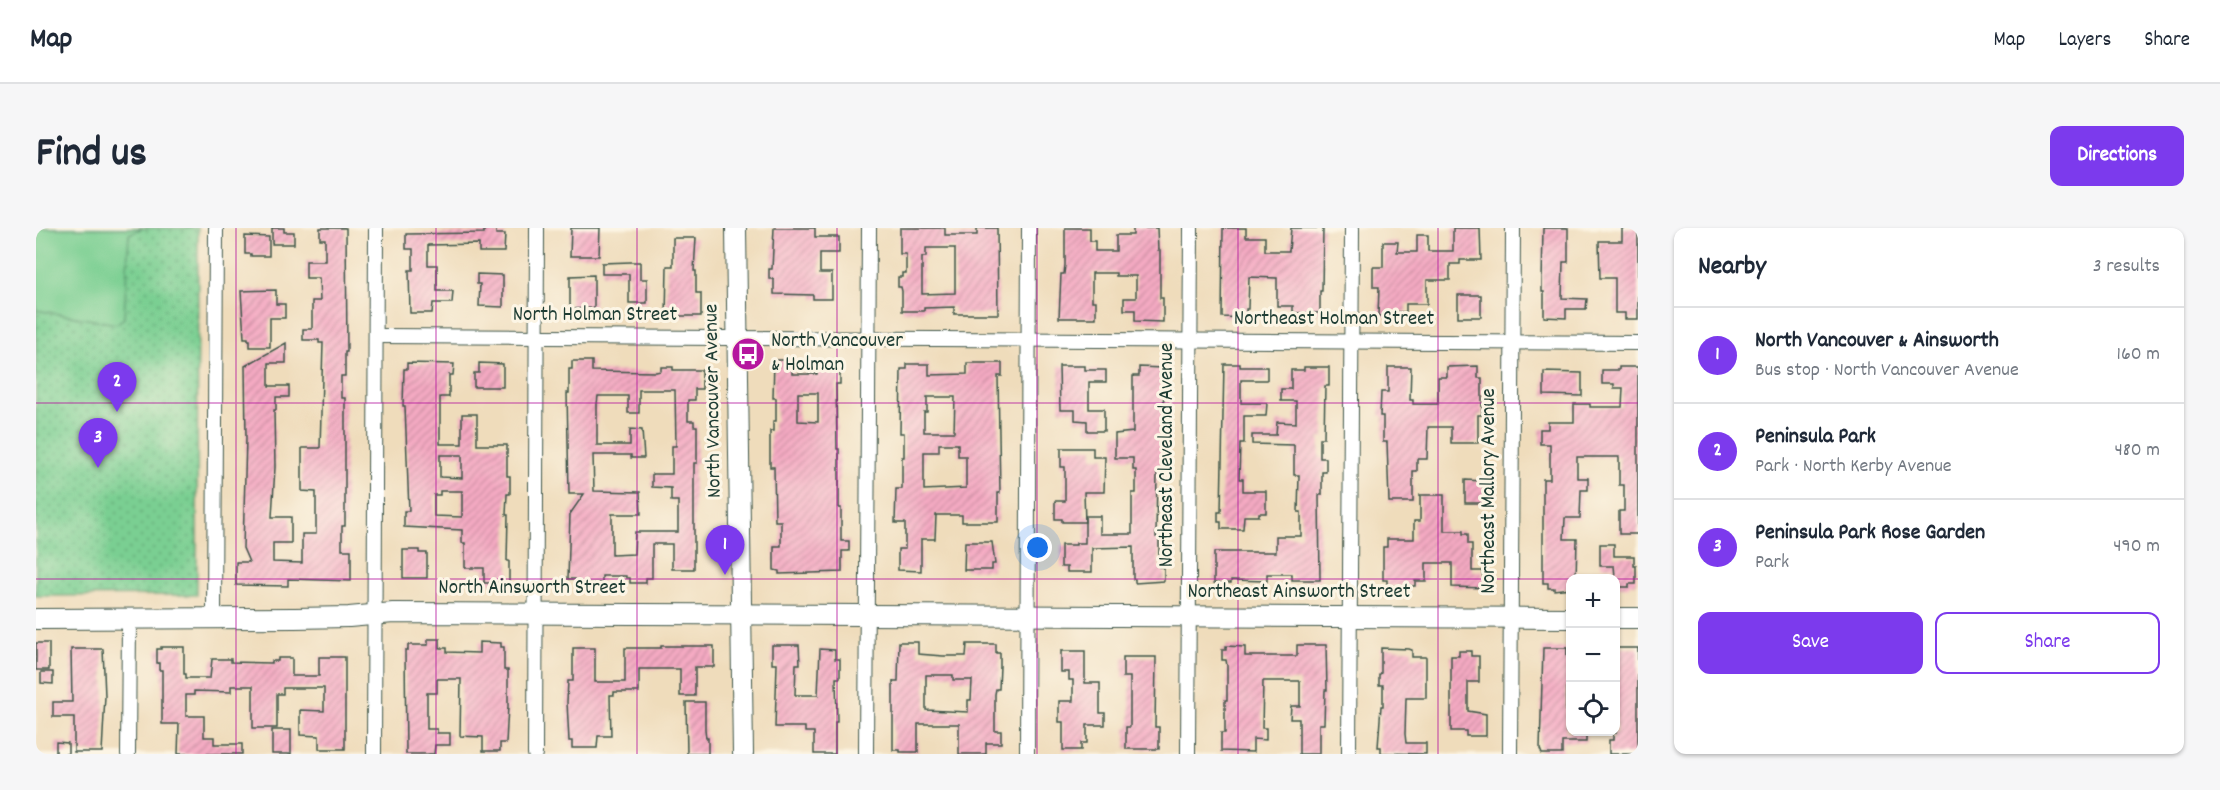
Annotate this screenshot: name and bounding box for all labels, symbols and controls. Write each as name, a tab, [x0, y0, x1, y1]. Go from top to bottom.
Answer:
text: Map	[30, 21, 72, 61]
text: Map	[1994, 26, 2025, 56]
text: Layers	[2058, 26, 2111, 56]
text: Share	[2144, 26, 2190, 56]
text: Find us	[36, 126, 147, 186]
button: Directions	[2050, 126, 2184, 186]
text: Nearby	[1698, 249, 1766, 286]
text: 3 results	[2093, 253, 2160, 281]
street label: North Holman Street	[513, 301, 678, 331]
street label: North Vancouver Avenue	[697, 304, 731, 498]
street label: Northeast Holman Street	[1234, 305, 1434, 335]
text: North Vancouver & Ainsworth	[1755, 326, 1999, 357]
place label: North Vancouver & Holman	[771, 327, 903, 381]
bus stop icon: North Vancouver & Holman	[730, 336, 766, 372]
text: 1	[1715, 341, 1720, 369]
text: 160 m	[2117, 341, 2160, 369]
street label: Northeast Cleveland Avenue	[1153, 343, 1183, 567]
text: Bus stop · North Vancouver Avenue	[1755, 357, 2019, 385]
pin: 2	[98, 362, 136, 412]
street label: Northeast Mallory Avenue	[1475, 388, 1505, 594]
pin: 3	[78, 418, 118, 468]
text: Peninsula Park	[1755, 422, 1876, 453]
text: 2	[1713, 437, 1722, 465]
text: 480 m	[2114, 437, 2160, 465]
text: Park · North Kerby Avenue	[1755, 453, 1952, 481]
text: Peninsula Park Rose Garden	[1755, 518, 1985, 549]
pin: 1	[706, 526, 744, 575]
your location	[1023, 533, 1052, 562]
text: 3	[1713, 533, 1722, 561]
text: 490 m	[2113, 533, 2160, 561]
text: Park	[1755, 549, 1789, 577]
street label: North Ainsworth Street	[438, 574, 626, 604]
map controls	[1566, 574, 1620, 736]
button: +	[1566, 574, 1620, 628]
street label: Northeast Ainsworth Street	[1187, 578, 1411, 608]
button: Save	[1698, 612, 1923, 674]
button: Share	[1935, 612, 2160, 674]
button: −	[1566, 628, 1620, 682]
button: locate	[1566, 682, 1620, 736]

